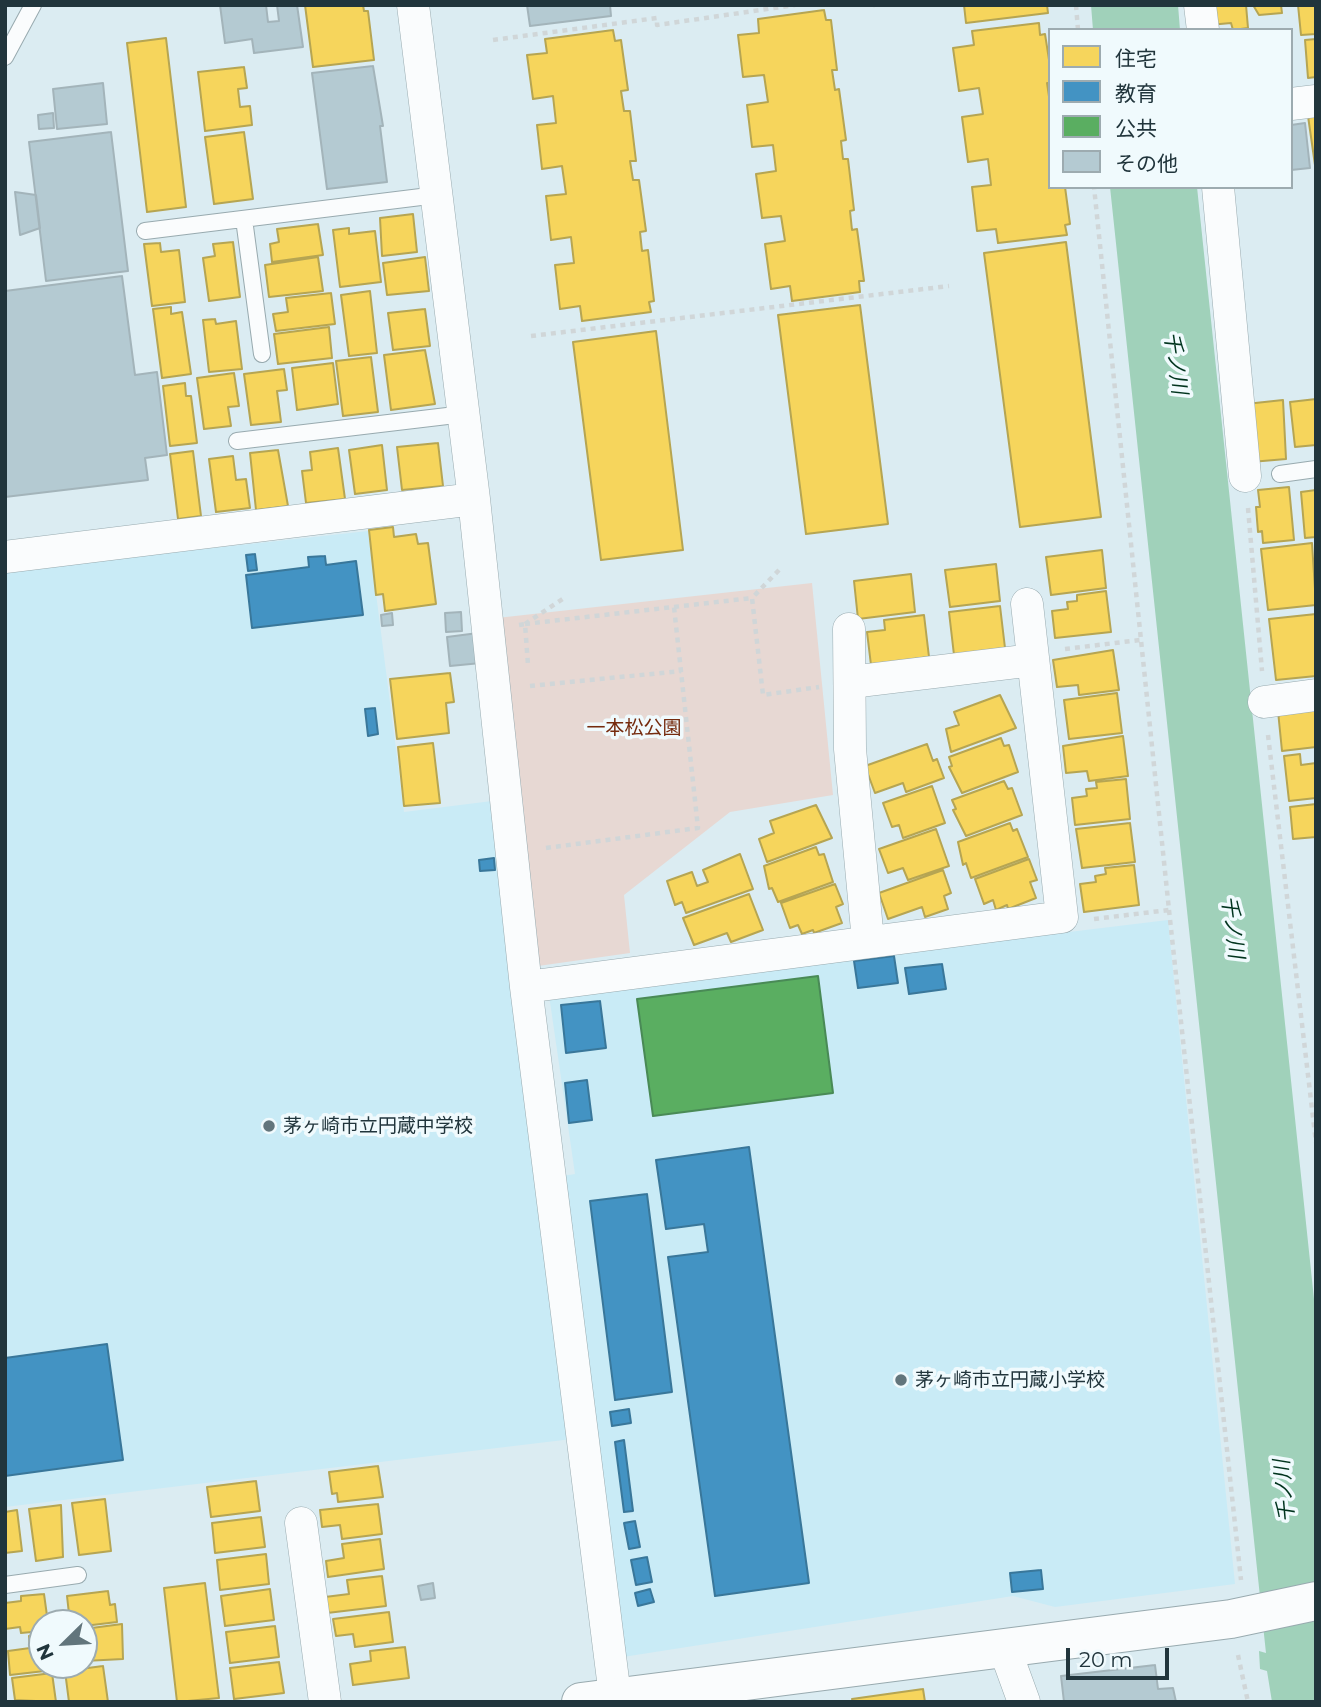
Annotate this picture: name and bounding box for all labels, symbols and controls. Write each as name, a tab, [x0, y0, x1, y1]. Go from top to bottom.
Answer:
legend	[1048, 28, 1293, 189]
text: 住宅	[1115, 46, 1157, 71]
text: 教育	[1115, 81, 1157, 106]
text: 公共	[1115, 116, 1157, 141]
text: その他	[1115, 151, 1178, 176]
water label: 千ノ川	[1158, 330, 1192, 396]
park label: 一本松公園	[587, 717, 681, 739]
water label: 千ノ川	[1216, 894, 1248, 960]
place label: 茅ヶ崎市立円蔵中学校	[283, 1115, 473, 1137]
marker: 茅ヶ崎市立円蔵中学校	[261, 1118, 277, 1134]
place label: 茅ヶ崎市立円蔵小学校	[915, 1369, 1105, 1391]
marker: 茅ヶ崎市立円蔵小学校	[893, 1372, 909, 1388]
water label: 千ノ川	[1270, 1459, 1300, 1523]
north arrow	[28, 1609, 98, 1679]
scale bar	[1069, 1634, 1172, 1678]
text: N	[32, 1640, 59, 1664]
text: 20 m	[1079, 1647, 1133, 1672]

